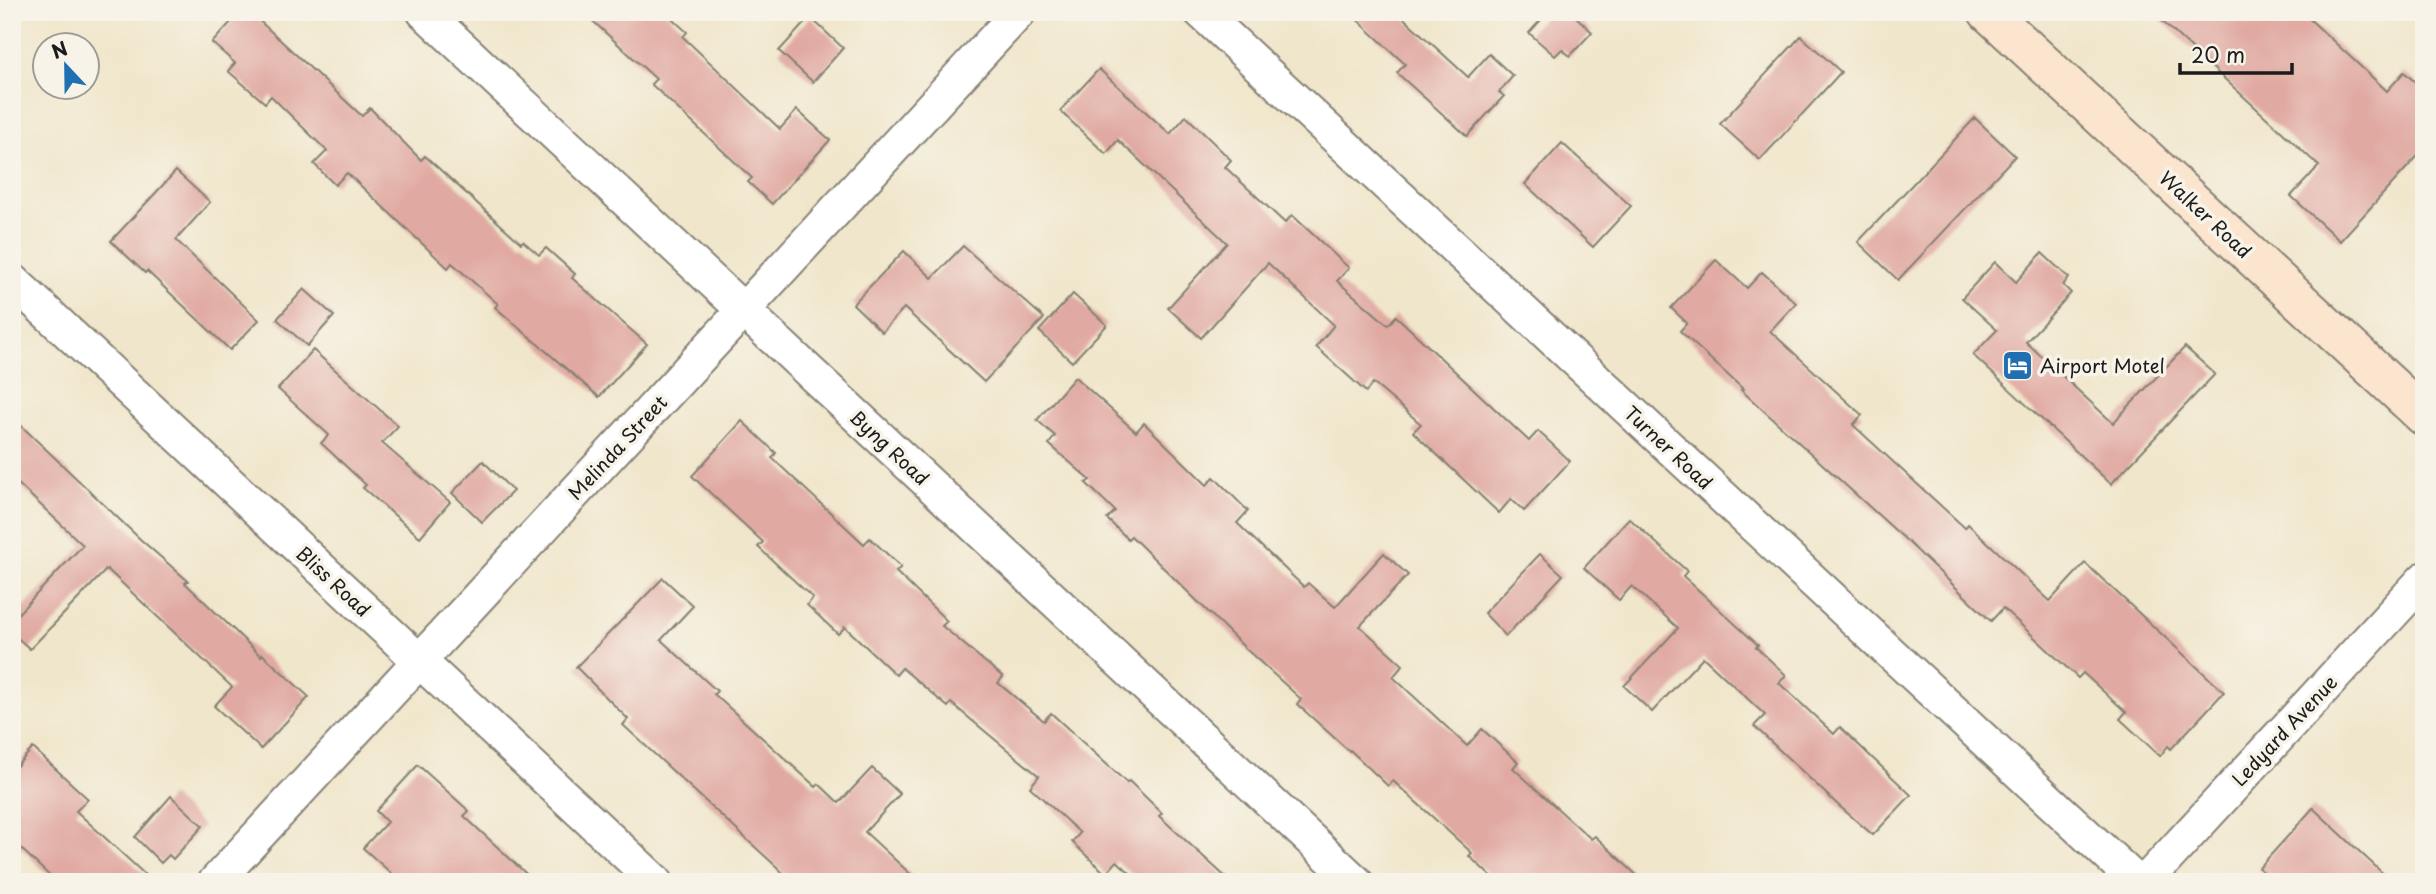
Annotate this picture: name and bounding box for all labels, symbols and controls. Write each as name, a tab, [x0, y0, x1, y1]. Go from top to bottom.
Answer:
north arrow	[32, 32, 102, 102]
scale bar	[2180, 32, 2292, 76]
text: N	[47, 34, 71, 65]
text: 20 m	[2191, 38, 2245, 70]
street label: Walker Road	[2154, 164, 2258, 264]
hotel icon: Airport Motel	[2000, 348, 2034, 382]
place label: Airport Motel	[2040, 351, 2165, 379]
street label: Melinda Street	[561, 388, 673, 506]
street label: Turner Road	[1619, 399, 1719, 495]
street label: Byng Road	[844, 403, 936, 491]
street label: Bliss Road	[291, 539, 377, 623]
street label: Ledyard Avenue	[2225, 668, 2343, 792]

